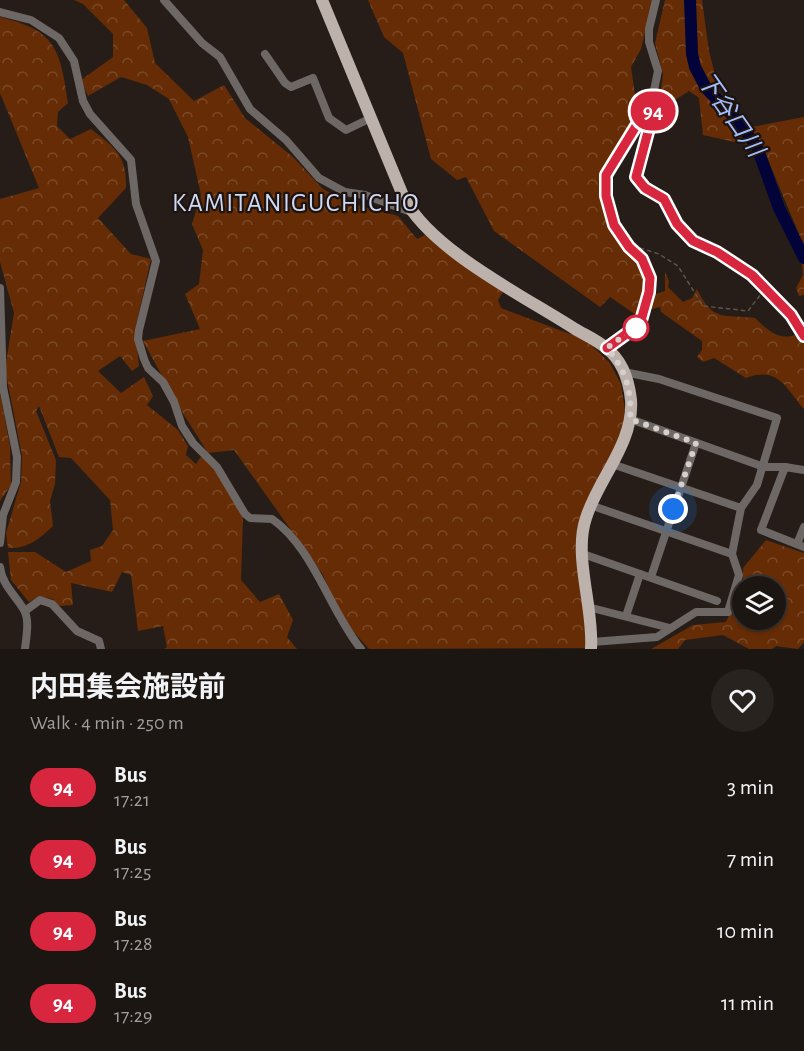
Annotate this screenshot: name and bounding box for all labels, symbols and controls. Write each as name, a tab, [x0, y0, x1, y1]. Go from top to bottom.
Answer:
water label: 下谷口川	[693, 68, 770, 164]
line badge: 94	[626, 92, 680, 130]
text: 94	[643, 101, 663, 122]
district label: KAMITANIGUCHICHO	[172, 190, 420, 216]
unlabelled marker	[623, 315, 649, 341]
your location	[658, 494, 688, 524]
map controls	[732, 576, 786, 630]
button: layers	[732, 576, 786, 630]
button: heart	[711, 669, 774, 732]
text: 内田集会施設前	[30, 674, 226, 702]
text: Walk · 4 min · 250 m	[30, 713, 184, 733]
text: Bus	[114, 764, 147, 786]
text: 3 min	[727, 776, 774, 798]
text: 94	[53, 777, 73, 798]
text: 17:21	[114, 790, 150, 810]
text: Bus	[114, 836, 147, 858]
text: 7 min	[727, 848, 774, 870]
text: 94	[53, 849, 73, 870]
text: 17:25	[114, 862, 151, 882]
text: Bus	[114, 908, 147, 930]
text: 10 min	[717, 920, 774, 942]
text: 94	[53, 921, 73, 942]
text: 17:28	[114, 934, 152, 954]
text: Bus	[114, 980, 147, 1002]
text: 11 min	[721, 992, 774, 1014]
text: 94	[53, 993, 73, 1014]
text: 17:29	[114, 1006, 152, 1026]

